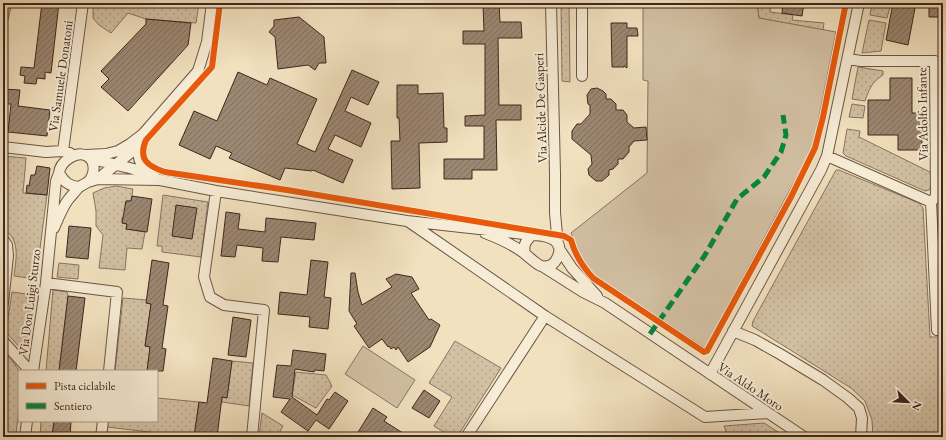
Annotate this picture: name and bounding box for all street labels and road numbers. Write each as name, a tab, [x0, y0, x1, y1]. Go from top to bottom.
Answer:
street label: Via Samuele Donatoni	[44, 19, 77, 133]
street label: Via Alcide De Gasperi	[530, 53, 551, 163]
street label: Via Adolfo Infante	[913, 67, 932, 161]
street label: Via Don Luigi Sturzo	[15, 248, 44, 356]
street label: Via Aldo Moro	[715, 358, 787, 415]

